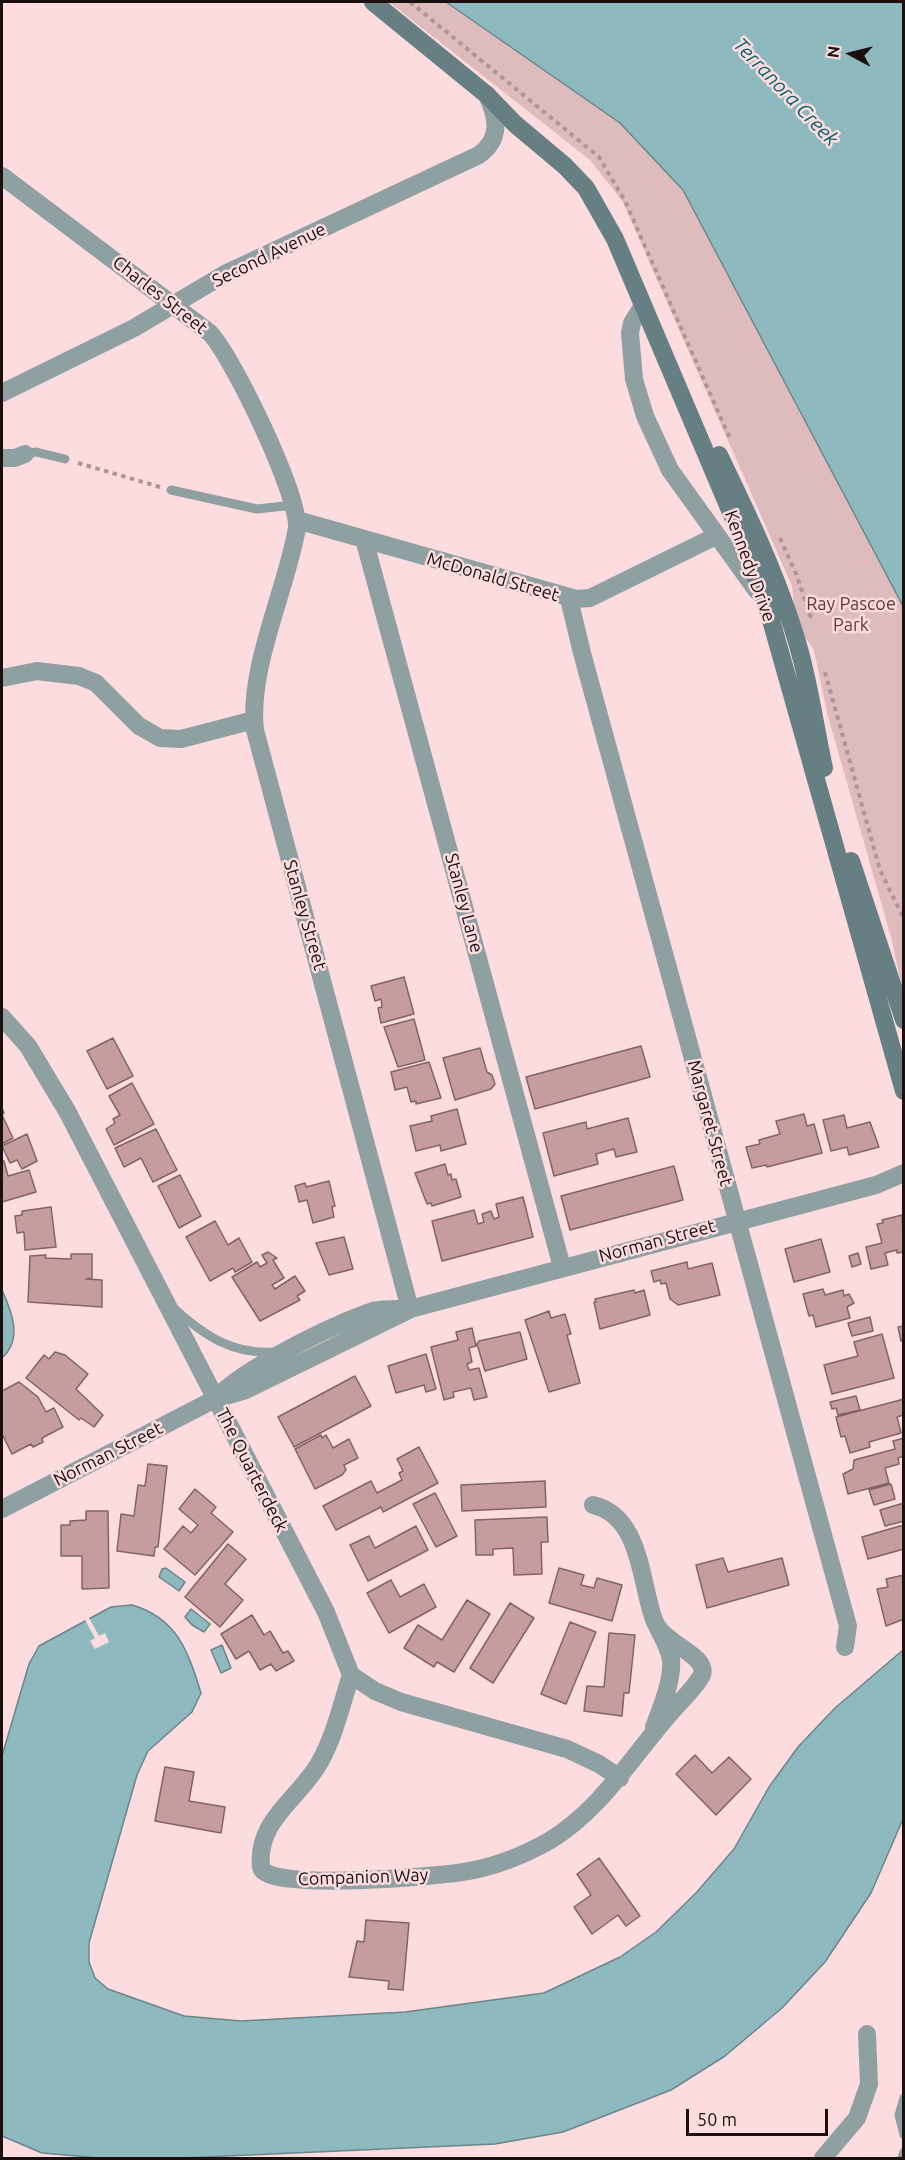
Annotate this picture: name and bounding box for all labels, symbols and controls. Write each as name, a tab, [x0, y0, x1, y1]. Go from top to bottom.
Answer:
north arrow	[821, 24, 881, 84]
water label: Terranora Creek	[728, 33, 844, 151]
text: N	[823, 45, 843, 59]
street label: Second Avenue	[209, 218, 329, 292]
street label: Charles Street	[108, 251, 212, 339]
street label: Kennedy Drive	[720, 507, 780, 625]
street label: McDonald Street	[424, 548, 562, 606]
park label: Ray Pascoe Park	[806, 593, 896, 636]
street label: Stanley Lane	[440, 851, 488, 955]
street label: Stanley Street	[279, 857, 331, 973]
street label: Margaret Street	[683, 1058, 737, 1188]
street label: Norman Street	[596, 1215, 718, 1267]
street label: The Quarterdeck	[211, 1404, 293, 1536]
street label: Norman Street	[50, 1417, 166, 1491]
street label: Companion Way	[297, 1864, 429, 1890]
scale bar	[689, 2097, 832, 2135]
text: 50 m	[697, 2109, 737, 2129]

